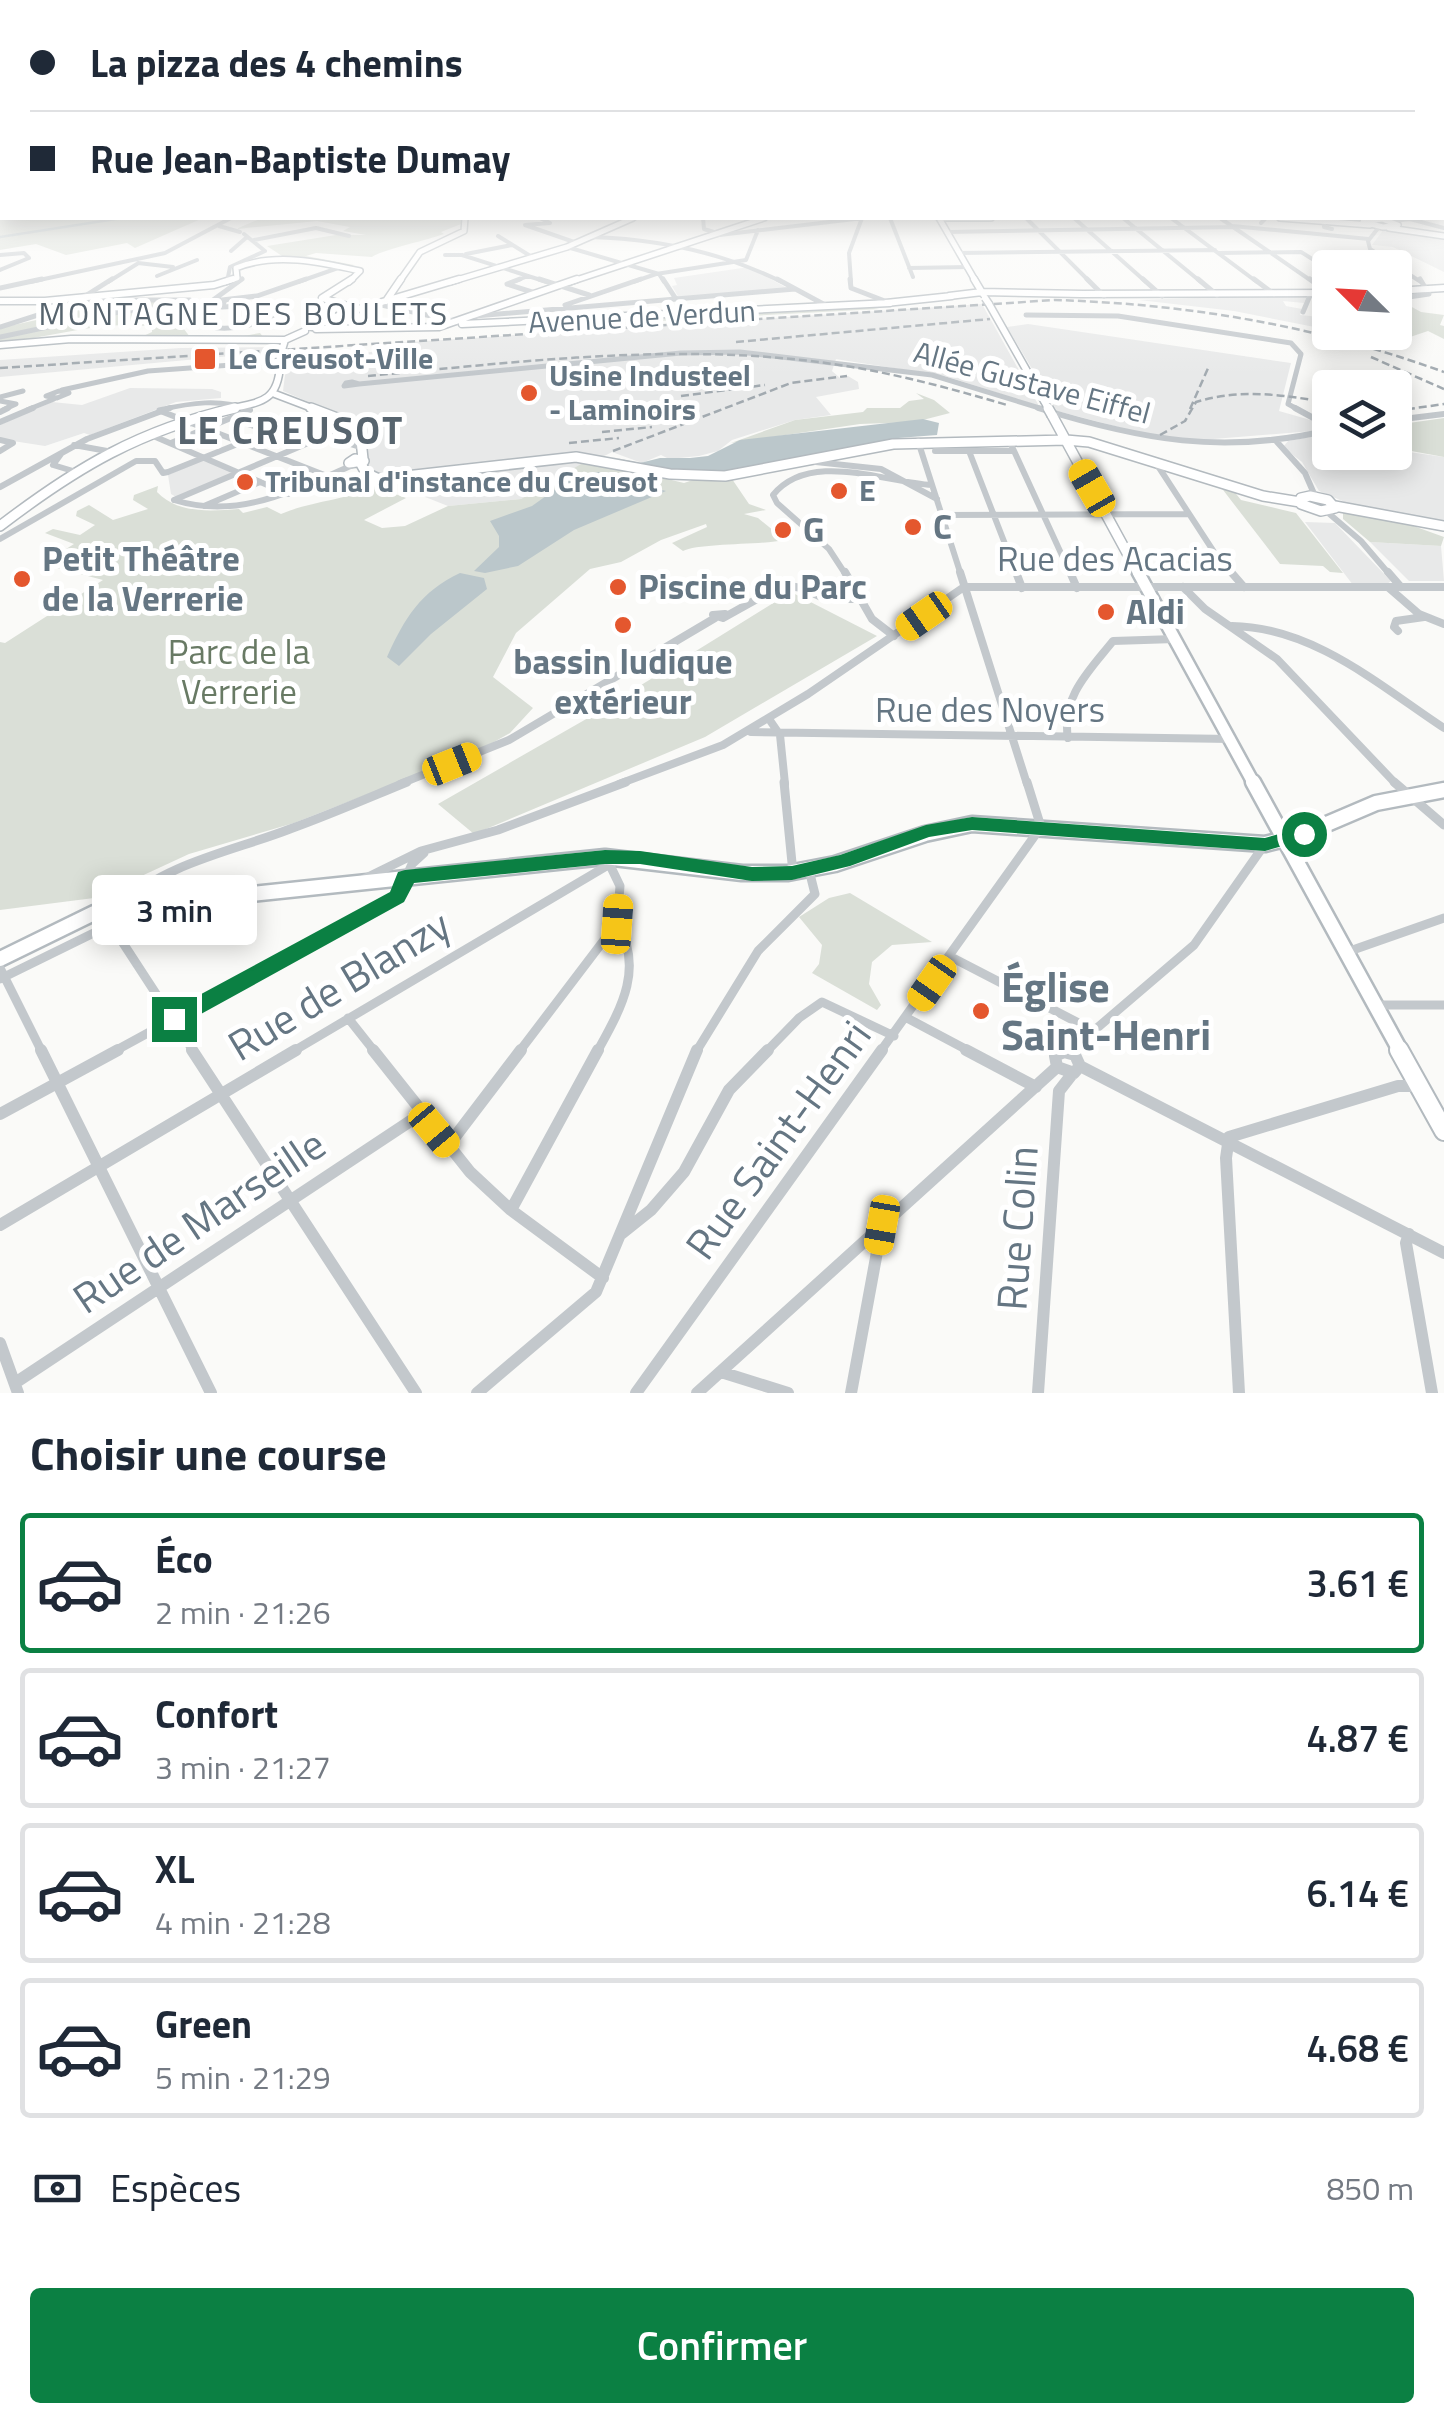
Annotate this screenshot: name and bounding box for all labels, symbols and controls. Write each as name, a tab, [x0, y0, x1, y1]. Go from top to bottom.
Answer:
text: La pizza des 4 chemins	[90, 34, 463, 92]
text: Rue Jean-Baptiste Dumay	[90, 130, 511, 188]
north arrow	[1312, 250, 1412, 350]
map controls	[1312, 250, 1412, 470]
street label: Avenue de Verdun	[527, 287, 757, 345]
district label: MONTAGNE DES BOULETS	[39, 289, 450, 337]
street label: Allée Gustave Eiffel	[909, 328, 1156, 436]
place label: Le Creusot-Ville	[228, 335, 433, 381]
marker: Le Creusot-Ville	[192, 346, 218, 372]
place label: Usine Industeel - Laminoirs	[549, 352, 751, 432]
button: layers	[1312, 370, 1412, 470]
marker: Usine Industeel - Laminoirs	[518, 382, 540, 404]
district label: LE CREUSOT	[177, 401, 405, 459]
car	[1064, 455, 1120, 521]
place label: Tribunal d'instance du Creusot	[265, 458, 658, 504]
place label: E	[859, 467, 876, 513]
marker: Tribunal d'instance du Creusot	[234, 471, 256, 493]
marker: E	[828, 480, 850, 502]
place label: C	[933, 499, 952, 553]
place label: G	[803, 502, 824, 556]
marker: C	[902, 516, 924, 538]
marker: G	[772, 519, 794, 541]
place label: Petit Théâtre de la Verrerie	[42, 531, 244, 625]
street label: Rue des Acacias	[997, 531, 1233, 585]
place label: Piscine du Parc	[638, 559, 867, 613]
marker: Petit Théâtre de la Verrerie	[11, 568, 33, 590]
marker: Piscine du Parc	[607, 576, 629, 598]
place label: Aldi	[1126, 584, 1185, 638]
car	[891, 587, 957, 645]
marker: Aldi	[1095, 601, 1117, 623]
marker: bassin ludique extérieur	[612, 614, 634, 636]
park label: Parc de la Verrerie	[168, 624, 310, 718]
place label: bassin ludique extérieur	[513, 634, 733, 728]
street label: Rue des Noyers	[875, 682, 1105, 736]
car	[419, 739, 485, 789]
route start	[1282, 812, 1327, 857]
callout: 3 min	[91, 874, 256, 944]
text: 3 min	[136, 886, 213, 934]
street label: Rue de Blanzy	[215, 892, 462, 1076]
car	[600, 893, 634, 955]
car	[903, 950, 961, 1016]
place label: Église Saint-Henri	[1001, 954, 1211, 1066]
route end	[152, 997, 197, 1042]
marker: Église Saint-Henri	[970, 1000, 992, 1022]
street label: Rue Saint-Henri	[668, 1007, 886, 1272]
car	[403, 1097, 465, 1163]
street label: Rue de Marseille	[59, 1112, 338, 1329]
street label: Rue Colin	[978, 1144, 1054, 1312]
car	[862, 1193, 902, 1257]
text: Choisir une course	[30, 1419, 387, 1487]
text: Éco	[155, 1530, 213, 1588]
icon: car	[35, 1538, 125, 1628]
text: 3.61 €	[1306, 1554, 1409, 1612]
text: 2 min · 21:26	[155, 1588, 331, 1636]
text: Confort	[155, 1685, 278, 1743]
icon: car	[35, 1693, 125, 1783]
text: 4.87 €	[1306, 1709, 1409, 1767]
text: 3 min · 21:27	[155, 1743, 331, 1791]
text: XL	[155, 1840, 195, 1898]
icon: car	[35, 1848, 125, 1938]
text: 6.14 €	[1306, 1864, 1409, 1922]
text: 4 min · 21:28	[155, 1898, 331, 1946]
text: Green	[155, 1995, 252, 2053]
icon: car	[35, 2003, 125, 2093]
text: 4.68 €	[1306, 2019, 1409, 2077]
text: 5 min · 21:29	[155, 2053, 331, 2101]
text: Espèces	[110, 2159, 241, 2217]
icon: cash	[30, 2161, 85, 2216]
text: 850 m	[1326, 2164, 1414, 2212]
button: Confirmer	[30, 2288, 1414, 2403]

